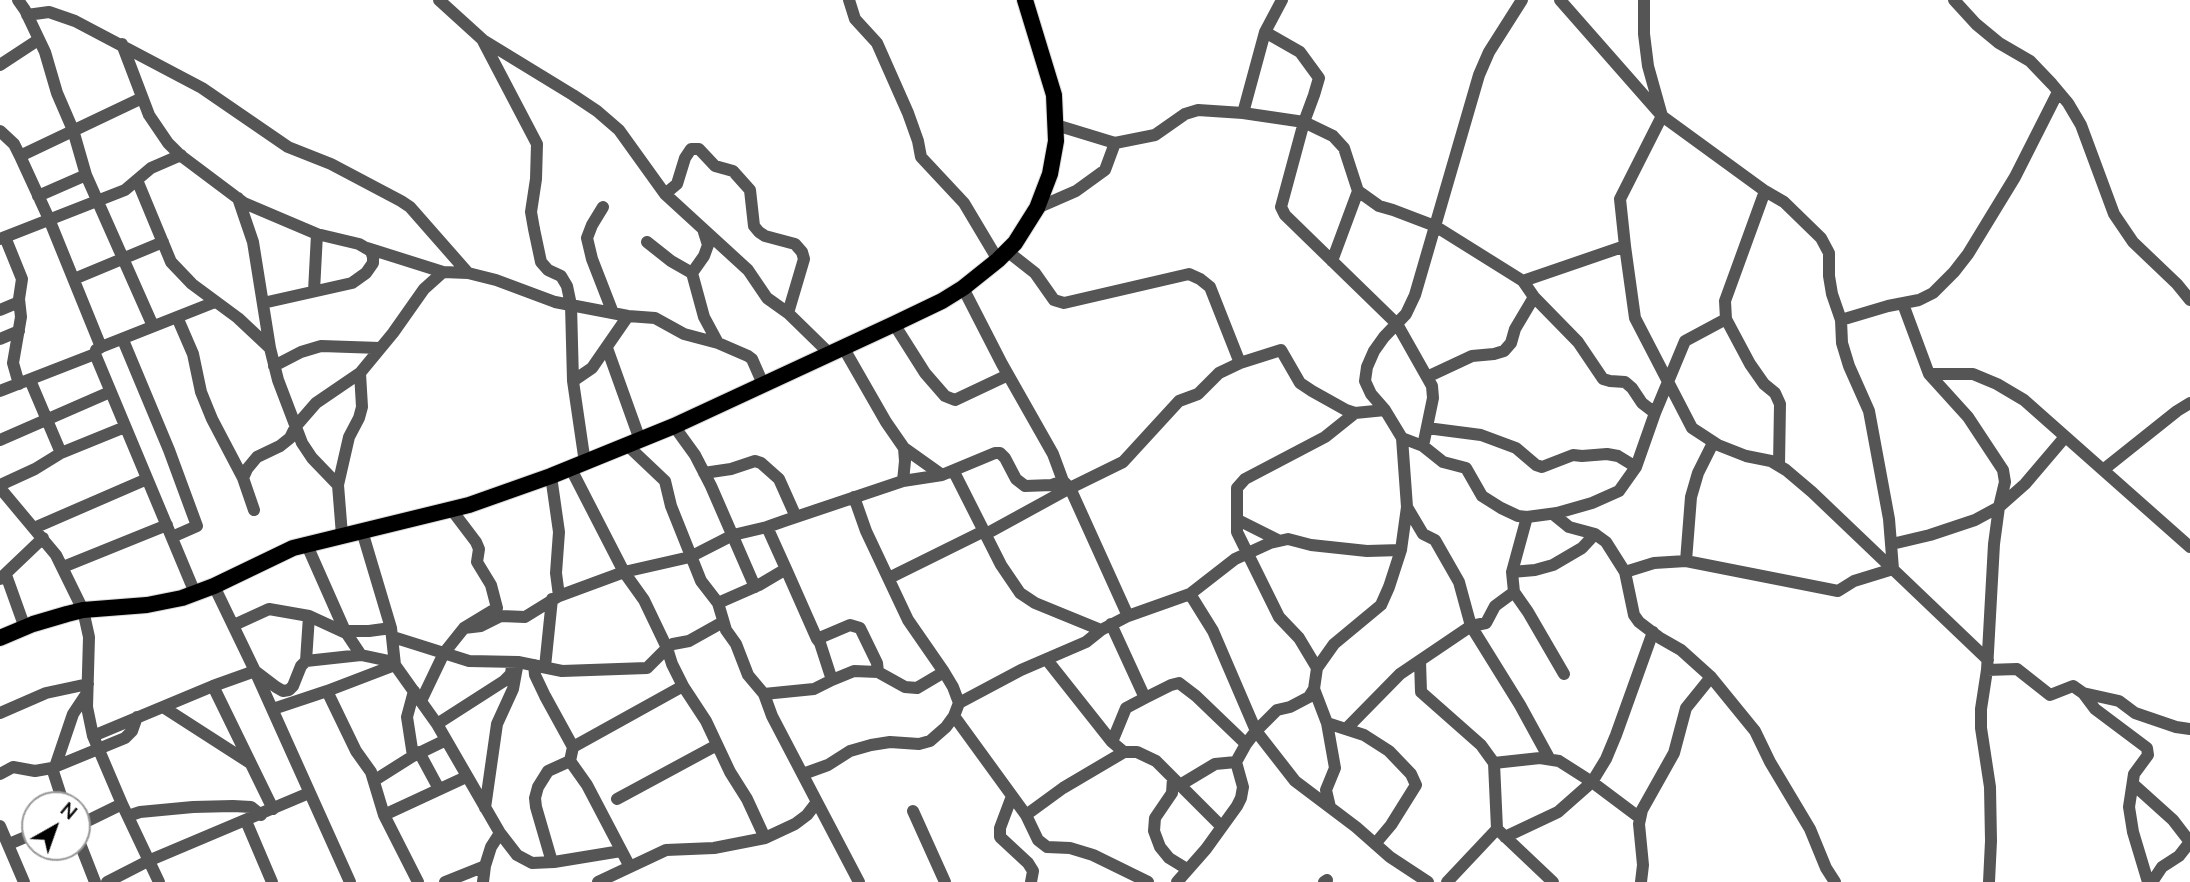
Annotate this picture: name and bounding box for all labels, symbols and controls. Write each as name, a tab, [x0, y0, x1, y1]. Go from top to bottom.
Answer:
north arrow	[21, 791, 91, 861]
text: N	[54, 797, 82, 826]

